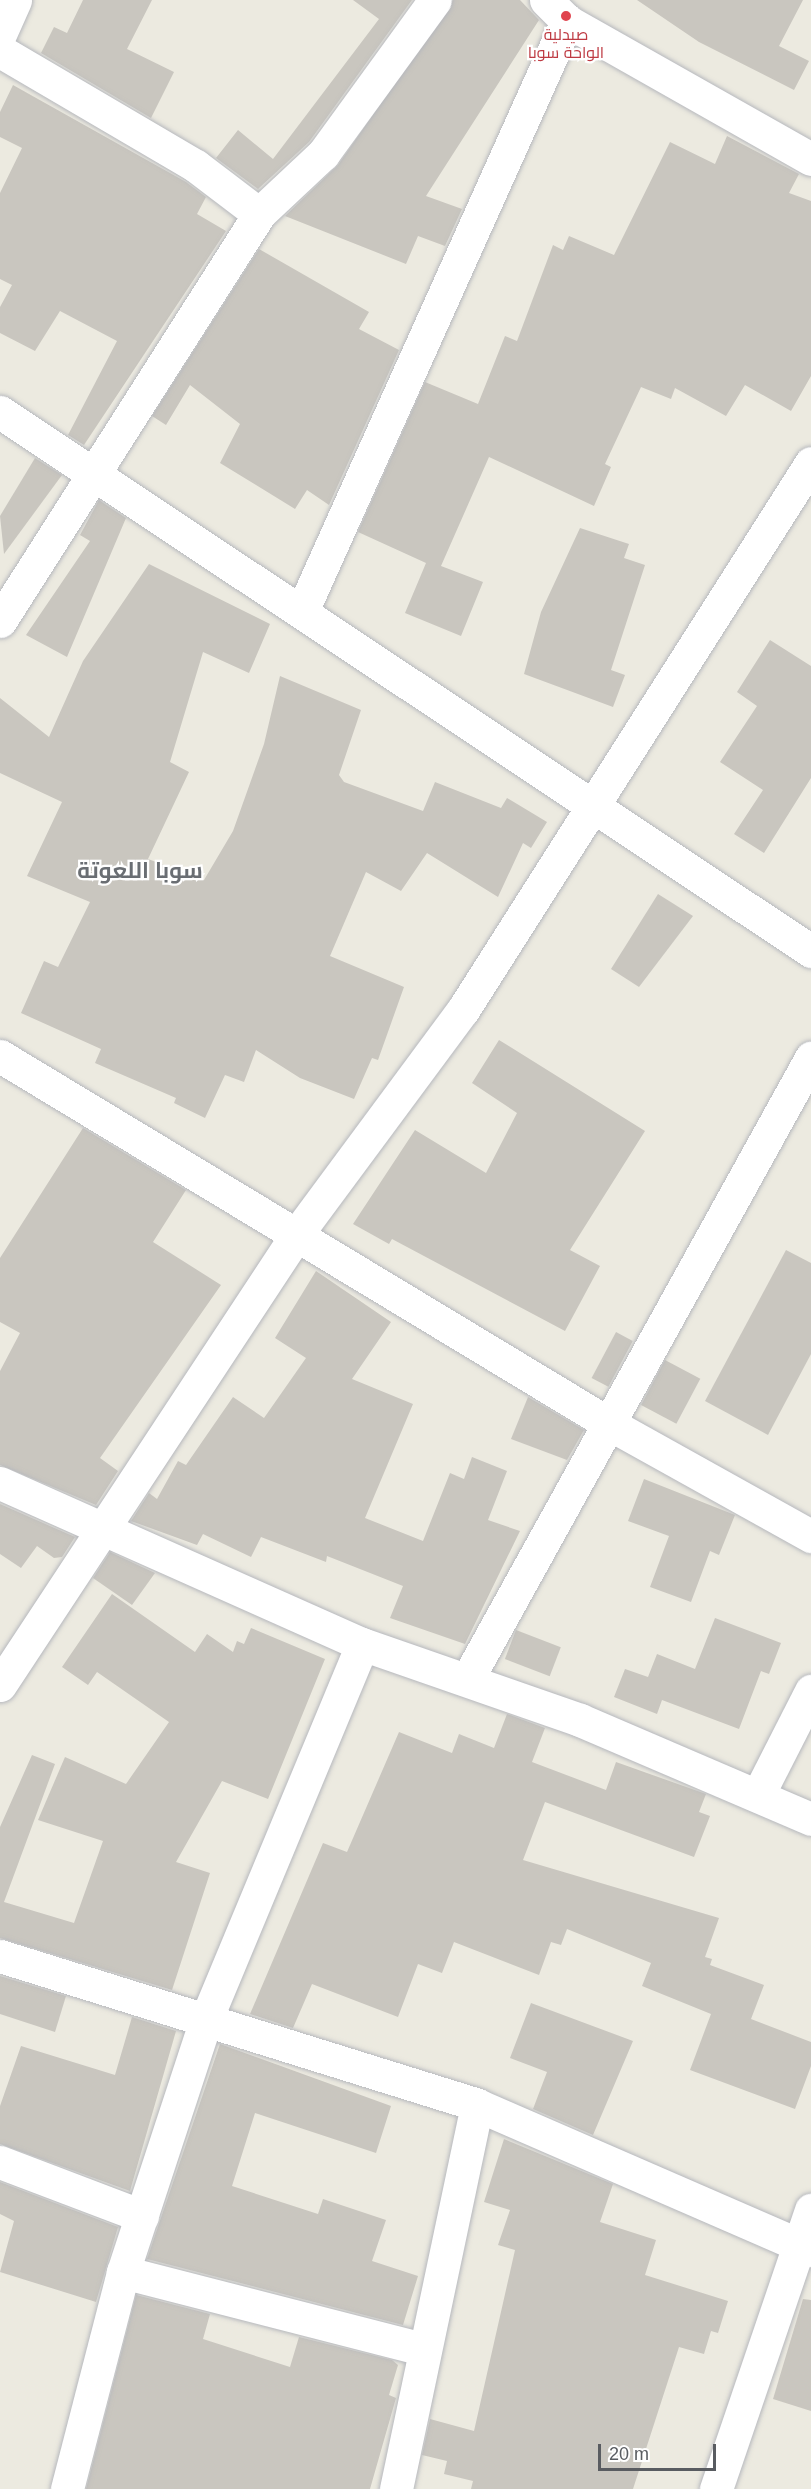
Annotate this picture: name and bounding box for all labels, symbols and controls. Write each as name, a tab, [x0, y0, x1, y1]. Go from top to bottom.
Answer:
marker: صيدلية الواحة سوبا	[559, 9, 573, 23]
place label: صيدلية الواحة سوبا	[528, 25, 604, 63]
district label: سوبا اللعوتة	[77, 858, 203, 884]
scale bar	[601, 2432, 720, 2470]
text: 20 m	[609, 2444, 649, 2464]

